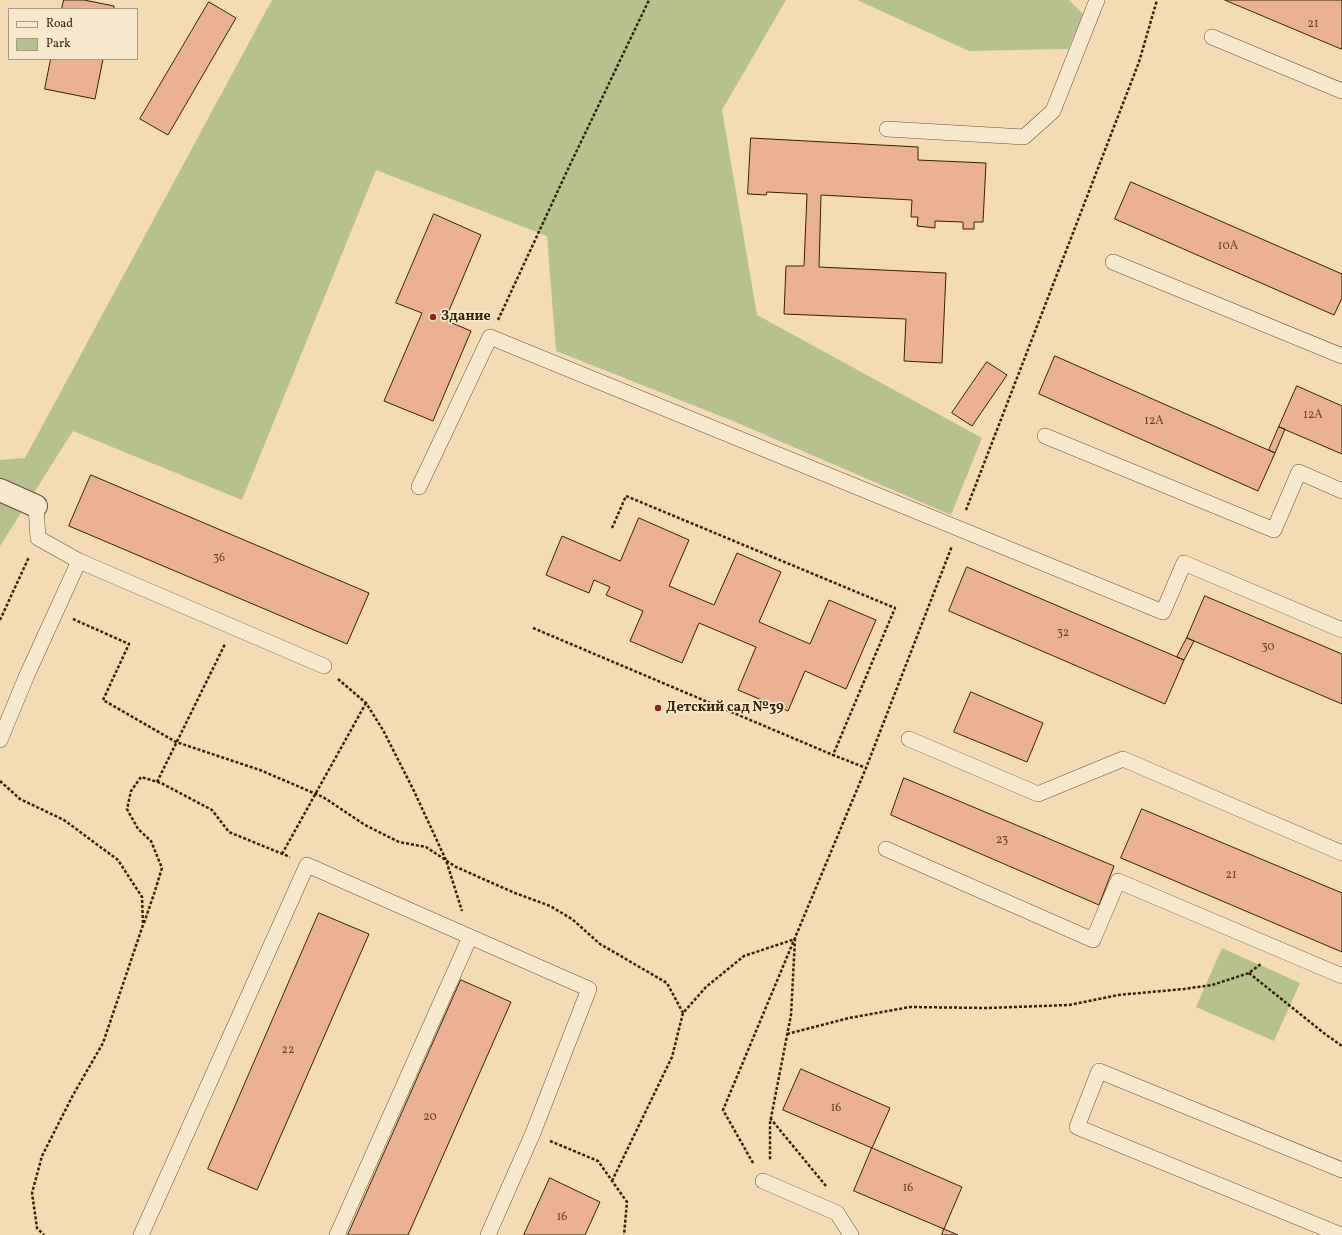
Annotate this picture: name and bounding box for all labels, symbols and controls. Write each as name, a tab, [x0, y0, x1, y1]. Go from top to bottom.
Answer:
legend	[8, 8, 138, 60]
text: Road	[46, 16, 73, 32]
house number: 21	[1307, 18, 1319, 32]
text: Park	[46, 36, 71, 52]
house number: 10А	[1218, 240, 1238, 254]
place label: Здание	[441, 309, 491, 325]
marker: Здание	[428, 312, 438, 322]
house number: 12А	[1303, 409, 1323, 423]
house number: 12А	[1144, 415, 1164, 429]
house number: 36	[213, 552, 225, 566]
house number: 32	[1057, 627, 1069, 641]
house number: 30	[1261, 641, 1275, 655]
place label: Детский сад №39	[666, 700, 784, 716]
marker: Детский сад №39	[653, 703, 663, 713]
house number: 23	[996, 834, 1008, 848]
house number: 21	[1225, 869, 1237, 883]
house number: 22	[282, 1044, 294, 1058]
house number: 16	[831, 1102, 841, 1116]
house number: 20	[423, 1111, 437, 1125]
house number: 16	[903, 1182, 913, 1196]
house number: 16	[557, 1211, 567, 1225]

